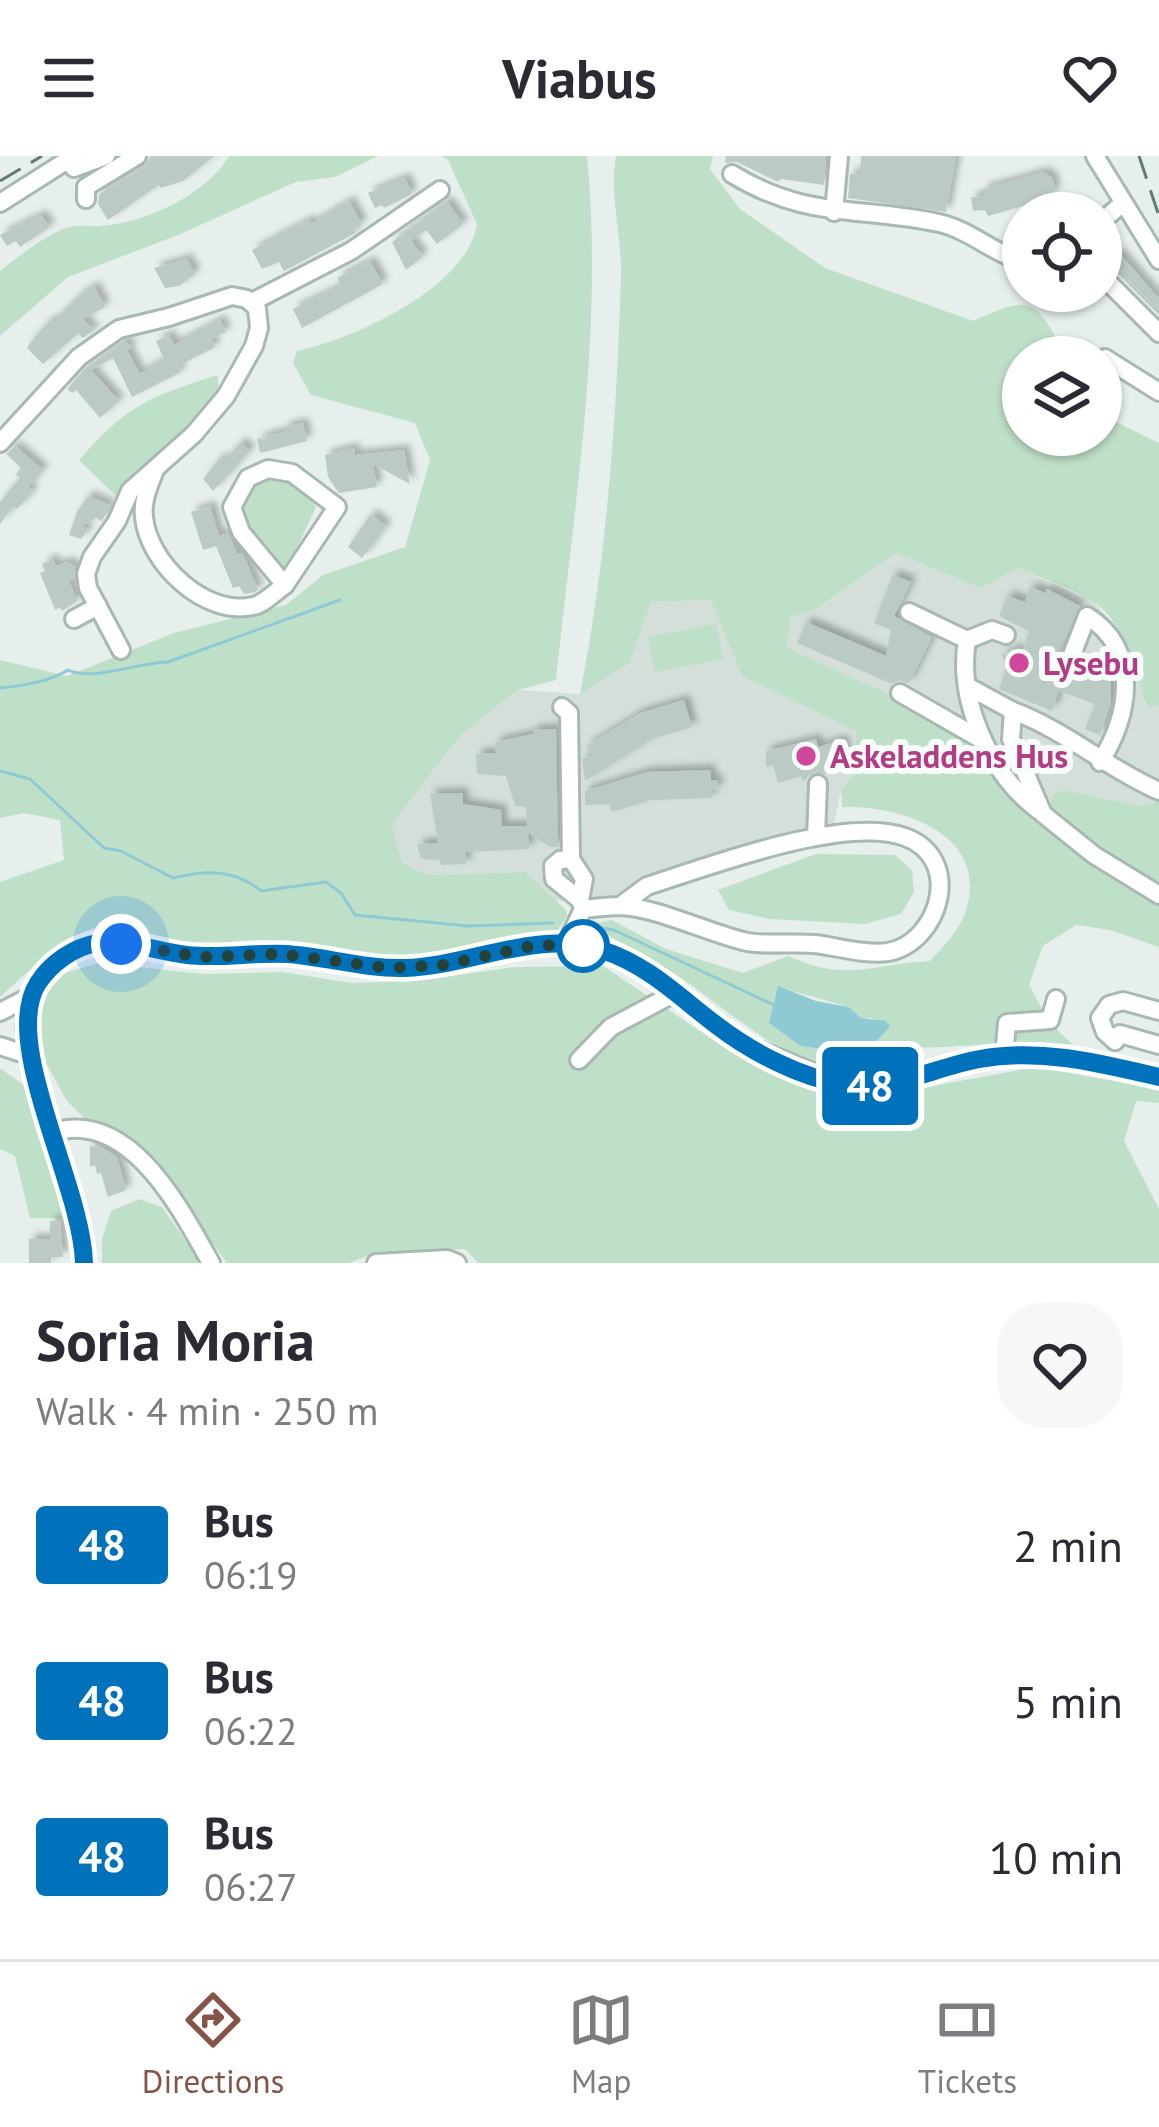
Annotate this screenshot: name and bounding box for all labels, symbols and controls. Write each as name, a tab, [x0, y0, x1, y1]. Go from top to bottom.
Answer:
text: Viabus	[502, 43, 657, 113]
icon: menu	[36, 45, 102, 111]
icon: heart	[1057, 45, 1123, 111]
map controls	[1002, 192, 1122, 456]
button: locate	[1002, 192, 1122, 312]
button: layers	[1002, 336, 1122, 456]
place label: Lysebu	[1043, 641, 1139, 684]
marker: Lysebu	[1006, 650, 1032, 676]
place label: Askeladdens Hus	[830, 734, 1068, 777]
marker: Askeladdens Hus	[793, 743, 819, 769]
your location	[91, 914, 151, 974]
unlabelled marker	[558, 921, 608, 971]
line badge: 48	[816, 1047, 924, 1125]
text: 48	[846, 1058, 894, 1113]
button: heart	[997, 1302, 1123, 1428]
text: Soria Moria	[36, 1303, 315, 1377]
text: Walk · 4 min · 250 m	[36, 1385, 378, 1436]
text: Bus	[204, 1491, 274, 1549]
text: 2 min	[1013, 1516, 1123, 1574]
text: 48	[78, 1517, 126, 1572]
text: 06:19	[204, 1549, 298, 1600]
text: Bus	[204, 1647, 274, 1705]
text: 5 min	[1013, 1672, 1123, 1730]
text: 48	[78, 1673, 126, 1728]
text: 06:22	[204, 1705, 298, 1756]
text: Bus	[204, 1803, 274, 1861]
text: 10 min	[989, 1828, 1123, 1886]
text: 48	[78, 1829, 126, 1884]
text: 06:27	[204, 1861, 298, 1912]
tab: Directions	[142, 1987, 284, 2102]
tab: Map	[568, 1987, 634, 2102]
tab: Tickets	[918, 1987, 1017, 2102]

